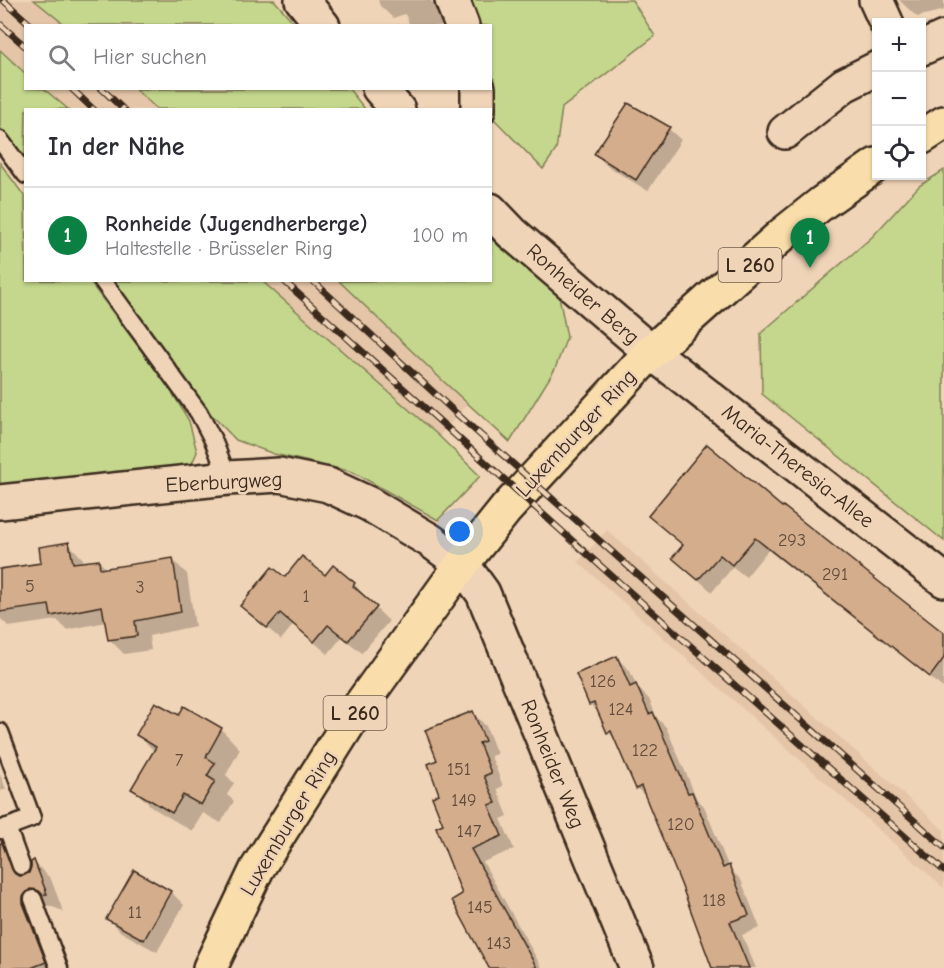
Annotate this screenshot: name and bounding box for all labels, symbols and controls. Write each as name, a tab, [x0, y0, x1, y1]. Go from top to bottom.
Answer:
map controls	[872, 18, 926, 180]
button: +	[872, 18, 926, 72]
search box	[24, 24, 492, 90]
icon: search	[45, 41, 78, 74]
text: Hier suchen	[93, 44, 207, 70]
button: −	[872, 72, 926, 126]
button: locate	[872, 126, 926, 180]
text: In der Nähe	[48, 132, 185, 162]
text: Ronheide (Jugendherberge)	[105, 211, 367, 237]
pin: 1	[790, 218, 830, 268]
text: 1	[64, 224, 71, 247]
text: 100 m	[413, 224, 468, 247]
text: Haltestelle · Brüsseler Ring	[105, 237, 333, 260]
street label: Ronheider Berg	[522, 239, 644, 349]
road number: L 260	[718, 248, 782, 282]
street label: Luxemburger Ring	[511, 364, 641, 502]
street label: Maria-Theresia-Allee	[717, 399, 879, 533]
street label: Eberburgweg	[165, 467, 283, 497]
your location	[445, 517, 474, 546]
house number: 293	[778, 530, 806, 551]
house number: 291	[822, 564, 848, 585]
house number: 5	[25, 576, 35, 597]
house number: 3	[135, 577, 145, 598]
house number: 1	[302, 586, 310, 607]
house number: 126	[590, 671, 616, 692]
road number: L 260	[324, 696, 386, 730]
street label: Ronheider Weg	[516, 696, 590, 832]
house number: 124	[608, 699, 634, 720]
house number: 122	[632, 740, 658, 761]
street label: Luxemburger Ring	[235, 746, 341, 900]
house number: 7	[175, 750, 184, 771]
house number: 151	[447, 759, 471, 780]
house number: 149	[451, 790, 477, 811]
house number: 120	[667, 814, 695, 835]
house number: 147	[457, 821, 482, 842]
house number: 118	[702, 890, 726, 911]
house number: 145	[467, 897, 493, 918]
house number: 11	[128, 902, 142, 923]
house number: 143	[487, 933, 511, 954]

